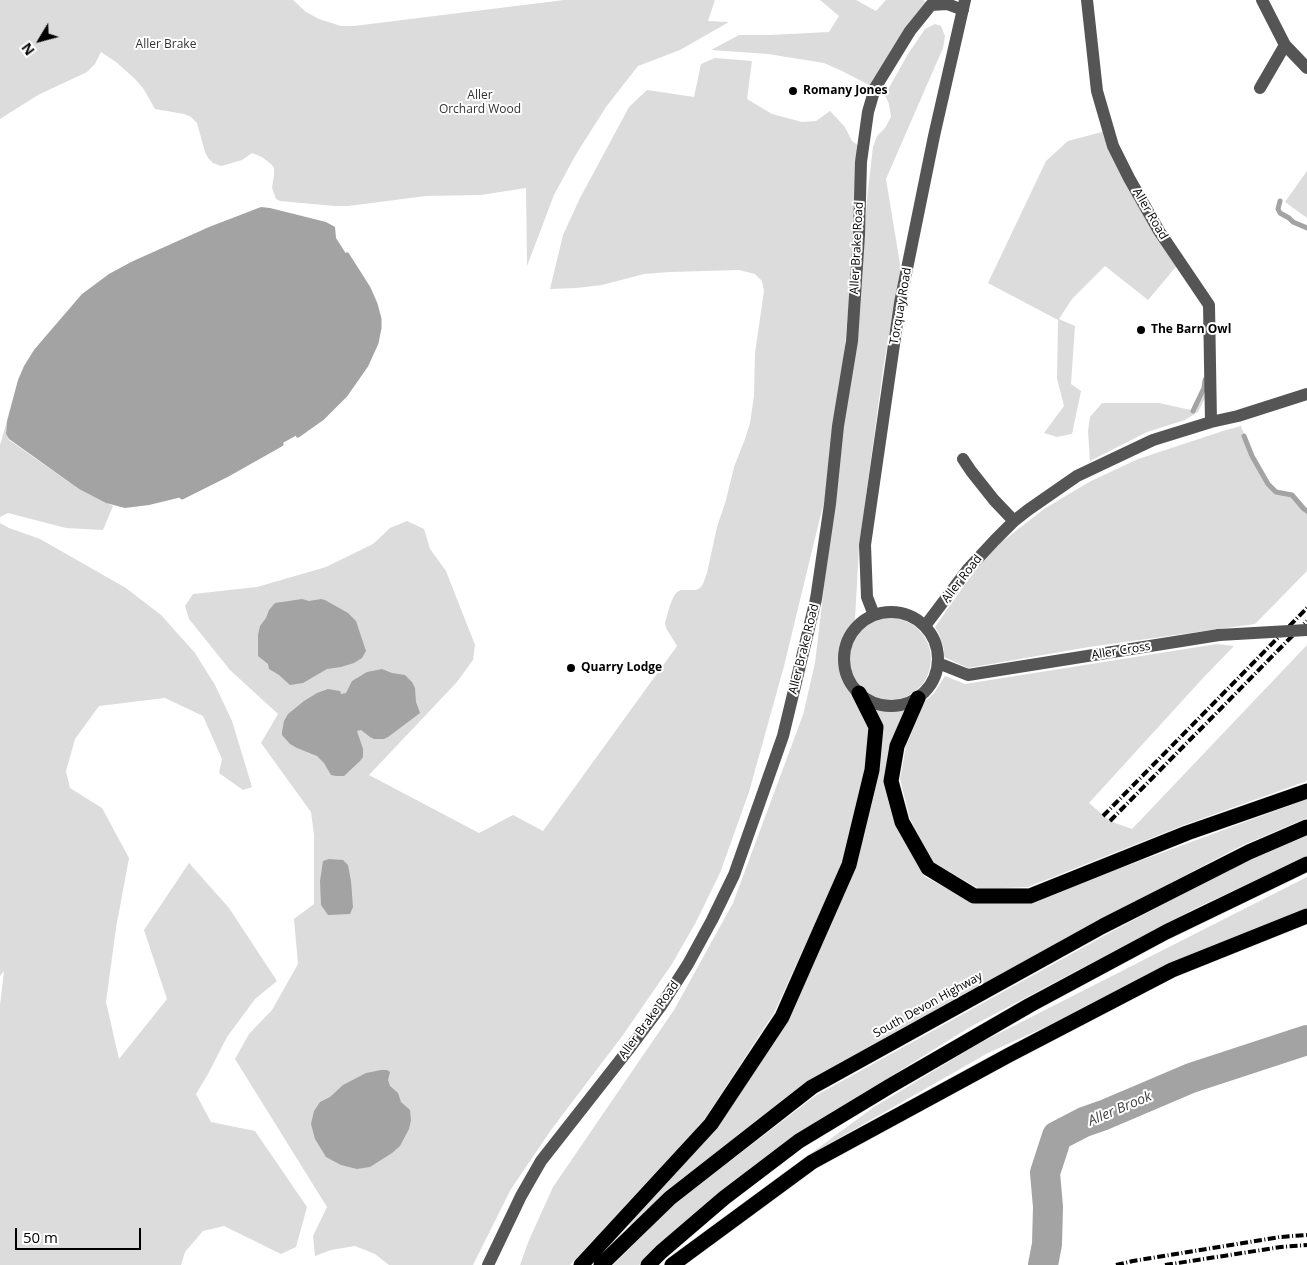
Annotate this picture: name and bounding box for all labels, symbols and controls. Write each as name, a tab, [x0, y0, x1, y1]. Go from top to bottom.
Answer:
north arrow	[15, 15, 65, 65]
park label: Aller Brake	[136, 38, 196, 52]
text: N	[17, 39, 39, 60]
place label: Romany Jones	[803, 84, 888, 98]
marker: Romany Jones	[787, 85, 799, 97]
park label: Aller Orchard Wood	[439, 89, 521, 117]
street label: Aller Road	[1130, 186, 1170, 242]
street label: Aller Brake Road	[847, 201, 867, 295]
street label: Torquay Road	[887, 266, 915, 346]
place label: The Barn Owl	[1151, 323, 1231, 337]
marker: The Barn Owl	[1135, 324, 1147, 336]
street label: Aller Road	[939, 552, 985, 606]
street label: Aller Brake Road	[786, 602, 822, 696]
street label: Aller Cross	[1090, 639, 1152, 663]
place label: Quarry Lodge	[581, 661, 662, 675]
marker: Quarry Lodge	[565, 662, 577, 674]
street label: South Devon Highway	[871, 969, 985, 1041]
street label: Aller Brake Road	[616, 978, 682, 1062]
water label: Aller Brook	[1086, 1088, 1154, 1130]
scale bar	[18, 1218, 144, 1250]
text: 50 m	[23, 1227, 58, 1247]

